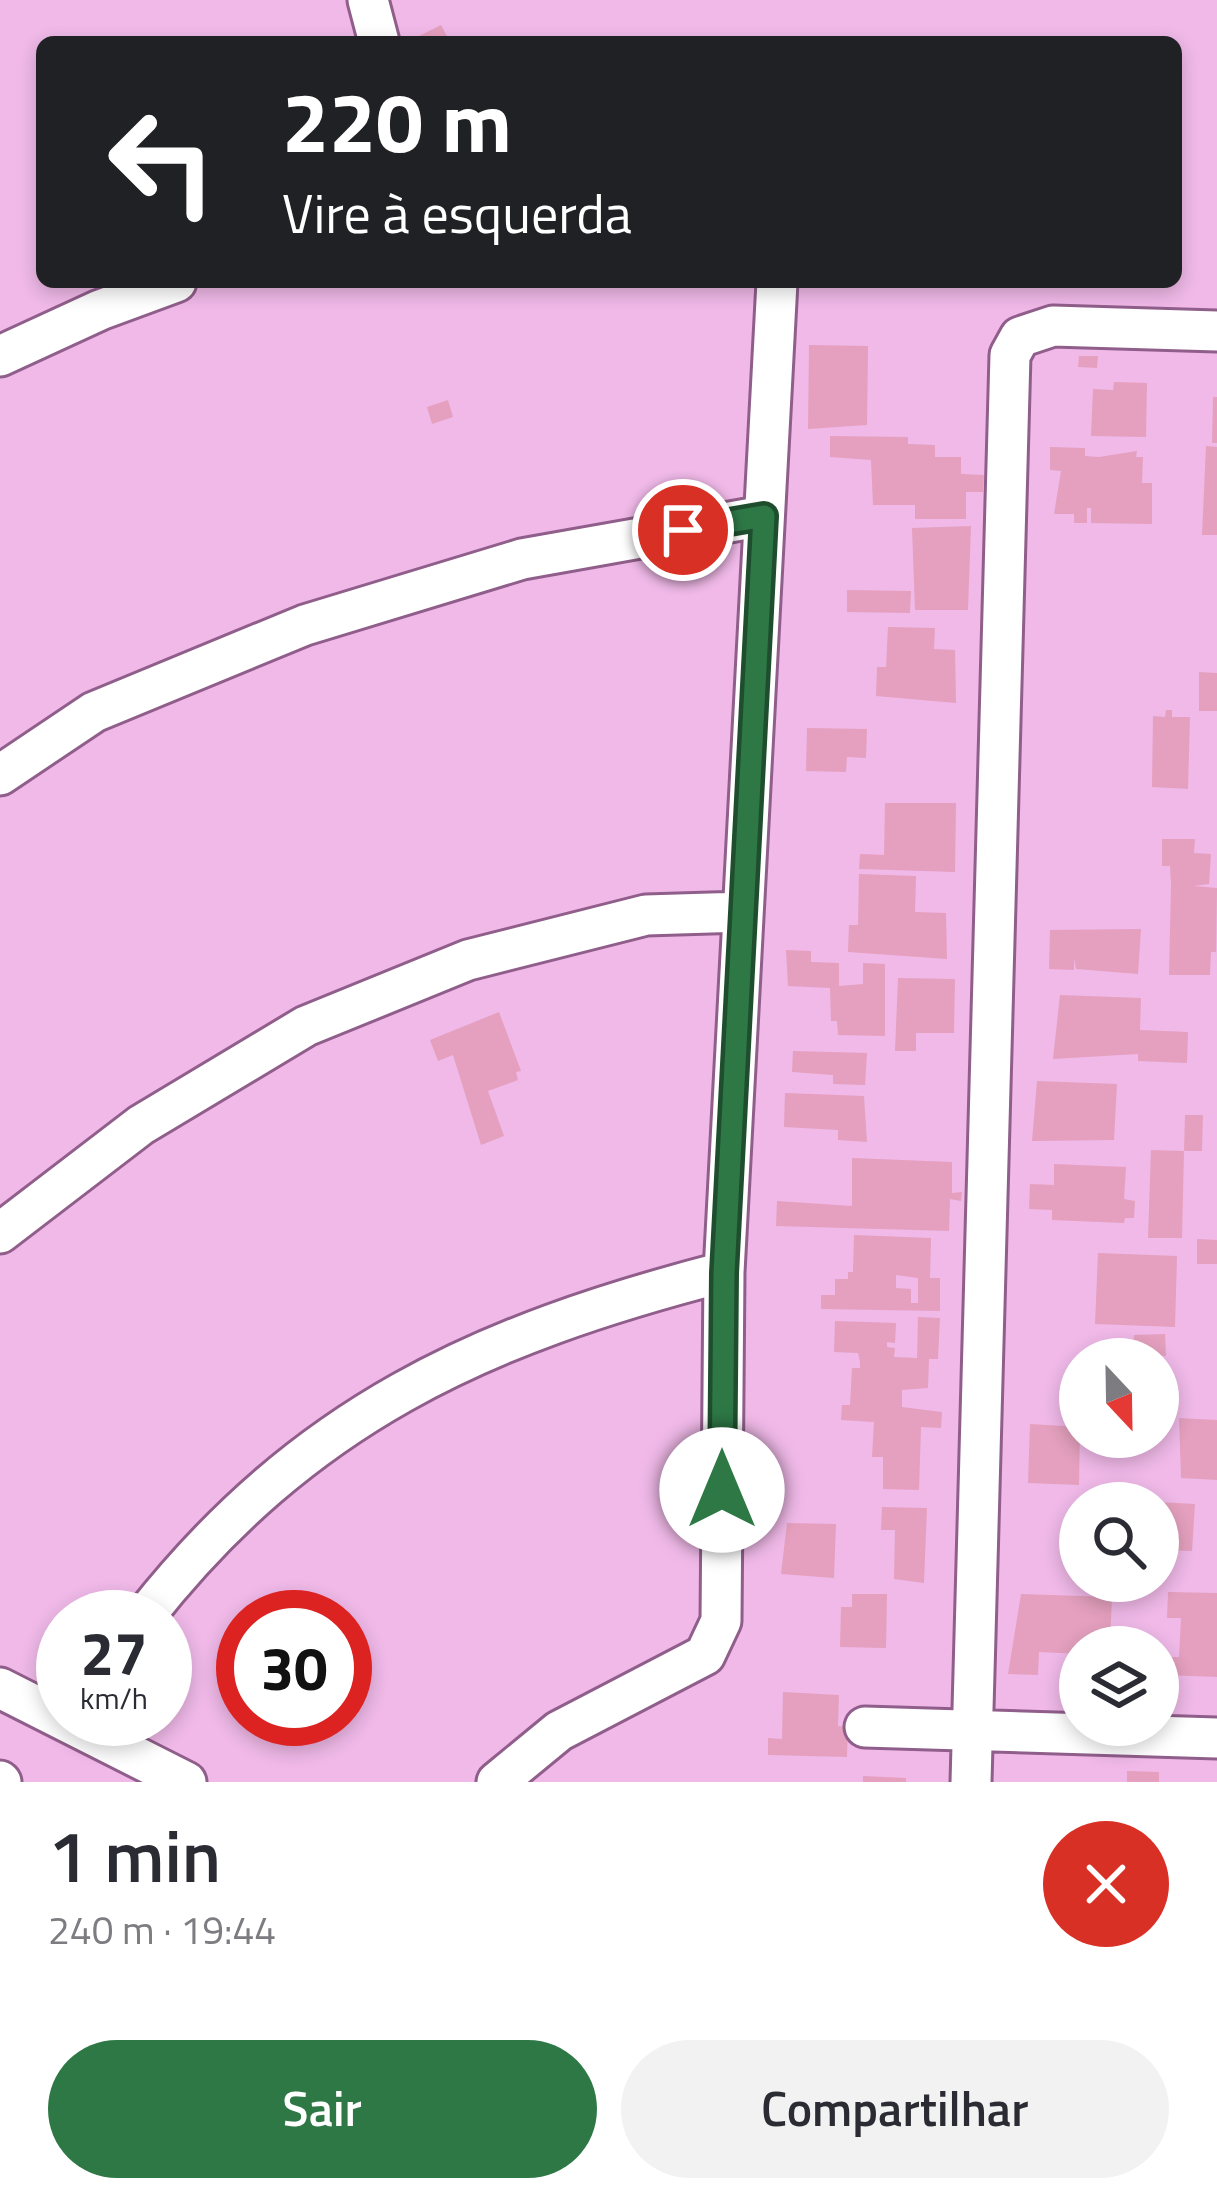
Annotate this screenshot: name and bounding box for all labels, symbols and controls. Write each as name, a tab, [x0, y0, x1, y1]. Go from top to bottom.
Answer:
text: 220 m	[282, 57, 512, 185]
icon: left	[84, 84, 240, 240]
text: Vire à esquerda	[282, 172, 632, 254]
pin	[632, 479, 734, 581]
icon: arrive	[650, 497, 716, 563]
north arrow	[1059, 1338, 1179, 1458]
map controls	[1059, 1338, 1179, 1746]
position arrow	[659, 1427, 785, 1553]
button: search	[1059, 1482, 1179, 1602]
speed limit sign: 30	[216, 1590, 372, 1746]
text: 27	[80, 1607, 148, 1698]
button: layers	[1059, 1626, 1179, 1746]
text: km/h	[80, 1675, 148, 1721]
text: 1 min	[48, 1800, 221, 1910]
button: close	[1043, 1821, 1169, 1947]
text: 240 m · 19:44	[48, 1900, 276, 1959]
button: Sair	[48, 2040, 597, 2178]
button: Compartilhar	[621, 2040, 1169, 2178]

